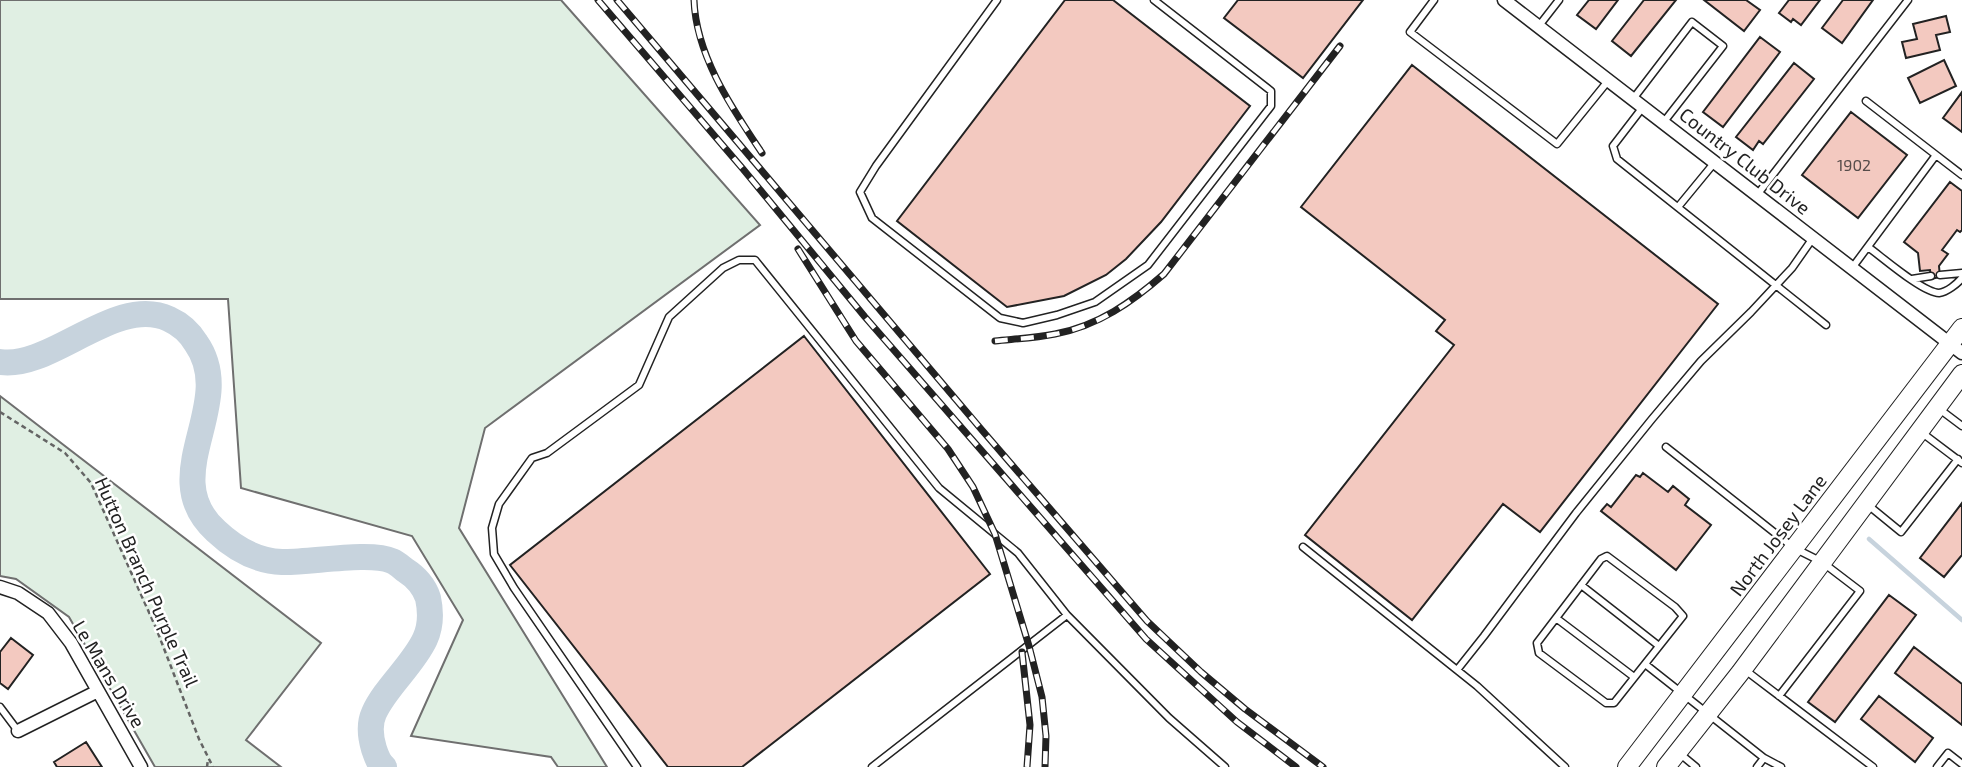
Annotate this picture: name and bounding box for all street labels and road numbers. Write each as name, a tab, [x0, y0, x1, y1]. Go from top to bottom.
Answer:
street label: Country Club Drive	[1675, 102, 1815, 219]
street label: North Josey Lane	[1724, 469, 1831, 600]
street label: Hutton Branch Purple Trail	[91, 473, 204, 691]
street label: Le Mans Drive	[68, 616, 151, 732]

